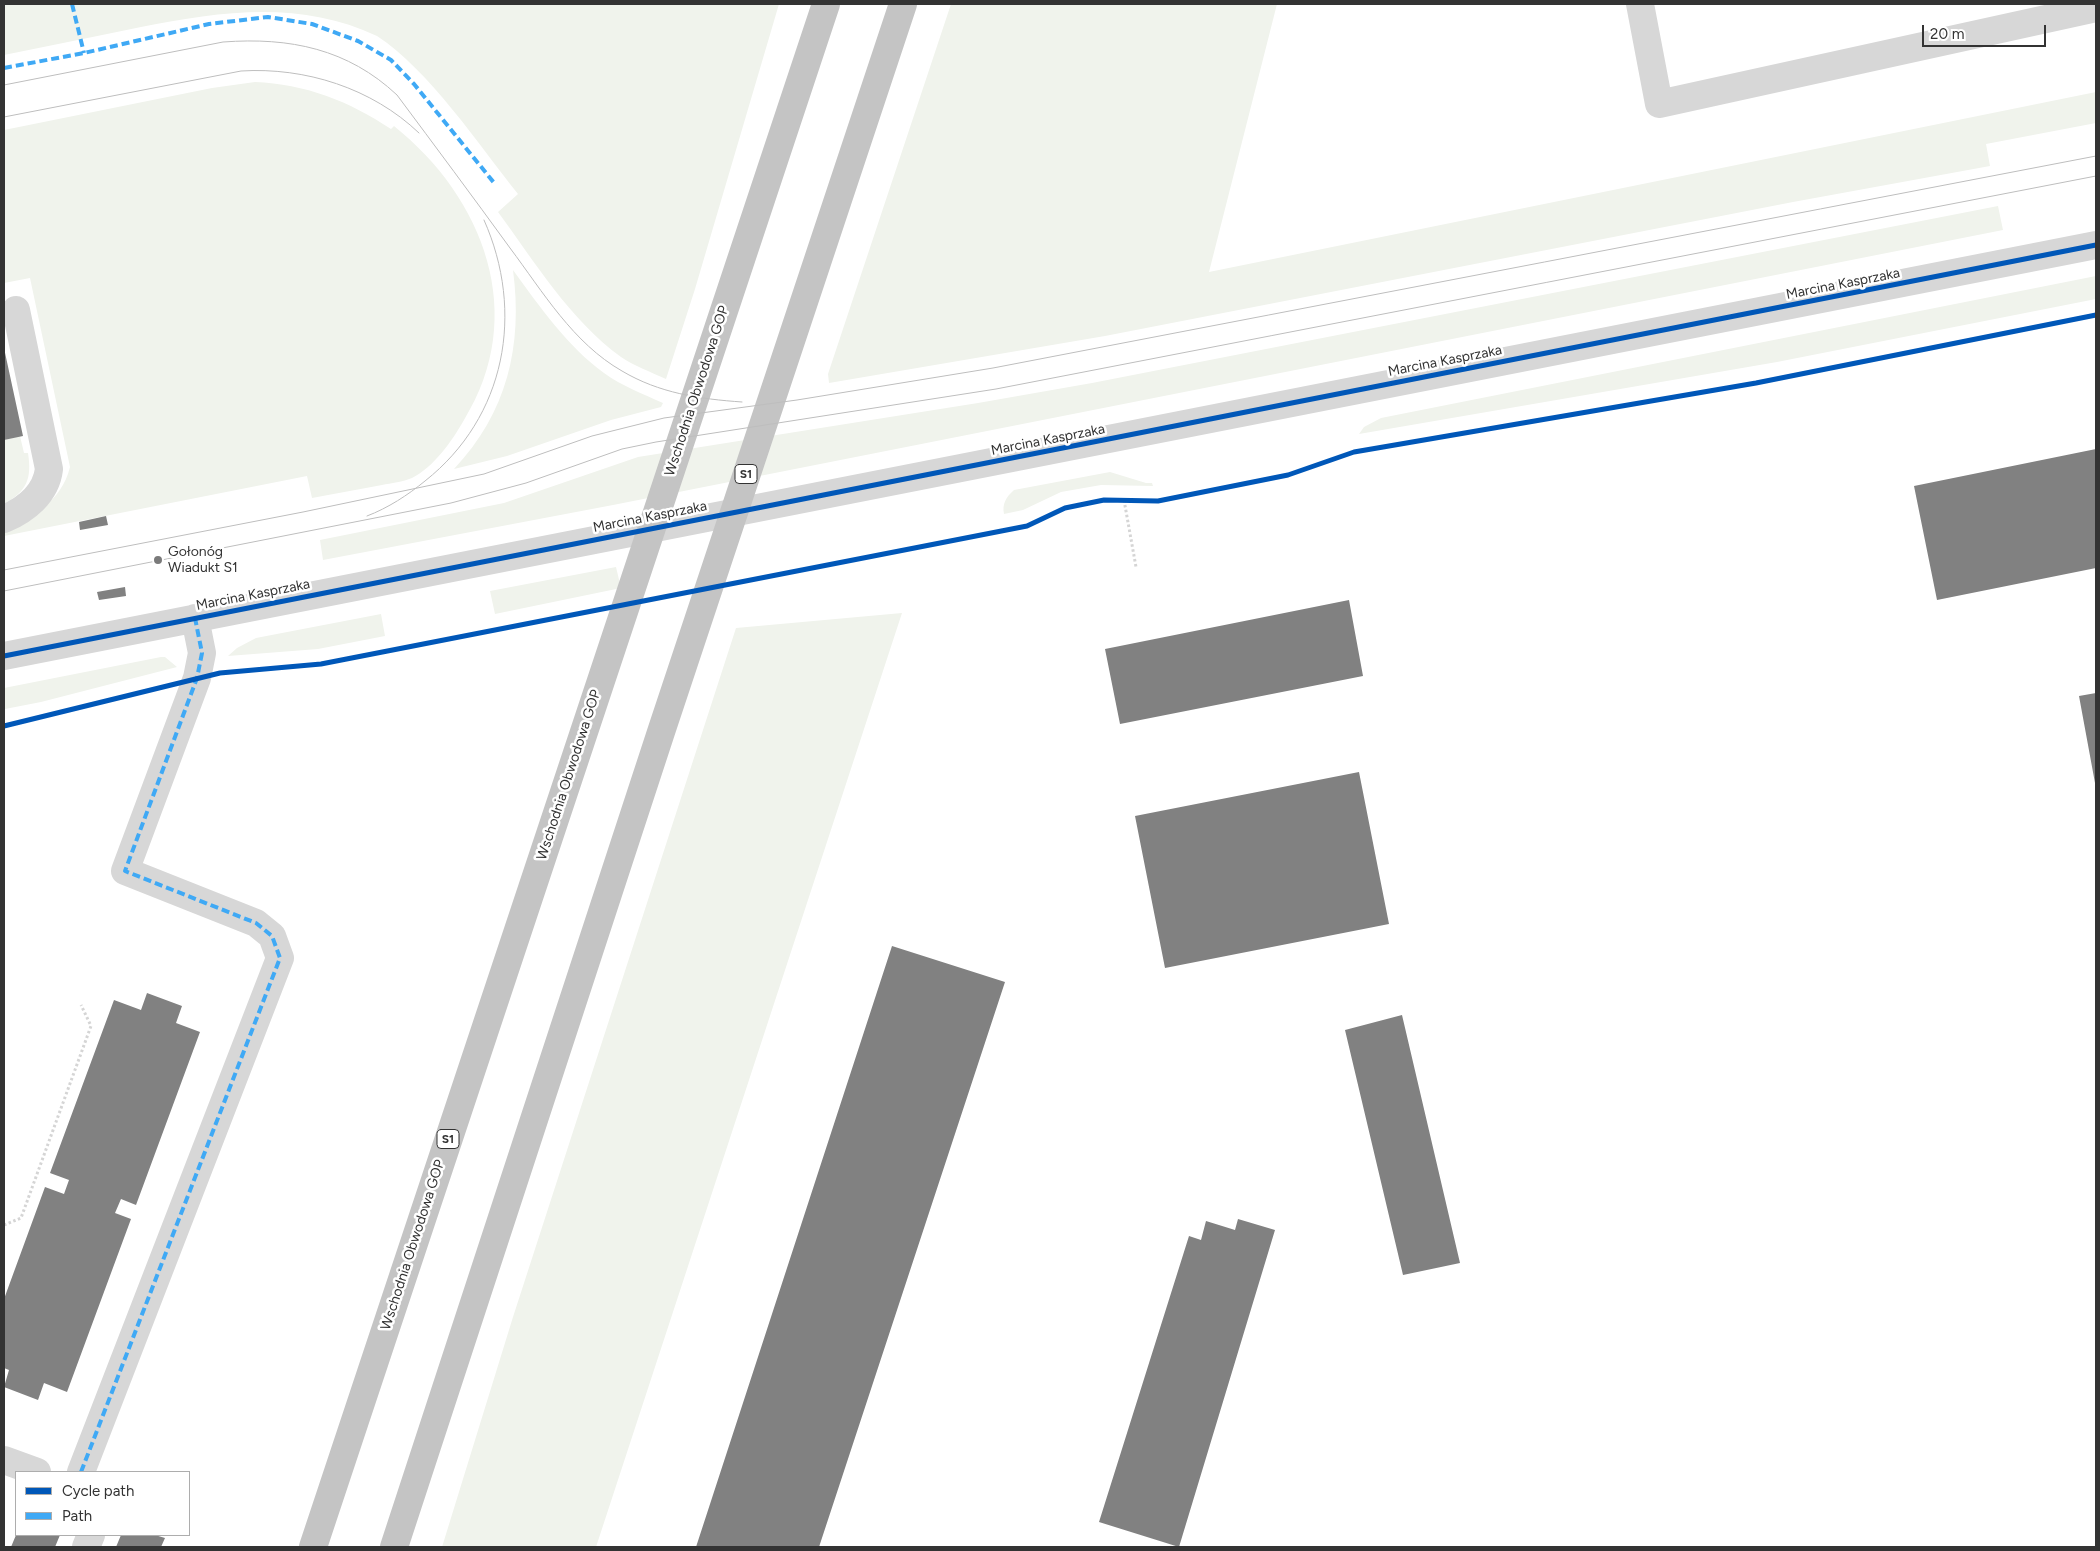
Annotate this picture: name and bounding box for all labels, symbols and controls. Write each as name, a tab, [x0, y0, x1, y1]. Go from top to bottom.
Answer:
scale bar	[1925, 15, 2049, 47]
text: 20 m	[1930, 25, 1964, 43]
street label: Marcina Kasprzaka	[1785, 265, 1901, 303]
street label: Wschodnia Obwodowa GOP	[661, 304, 733, 478]
street label: Marcina Kasprzaka	[1387, 342, 1503, 380]
street label: Marcina Kasprzaka	[990, 421, 1106, 459]
road number: S1	[735, 464, 757, 484]
street label: Marcina Kasprzaka	[592, 498, 708, 536]
place label: Gołonóg Wiadukt S1	[168, 544, 238, 576]
marker: Gołonóg Wiadukt S1	[152, 554, 164, 566]
street label: Marcina Kasprzaka	[195, 576, 311, 614]
street label: Wschodnia Obwodowa GOP	[533, 688, 605, 862]
road number: S1	[437, 1130, 459, 1148]
street label: Wschodnia Obwodowa GOP	[377, 1158, 449, 1332]
legend	[15, 1471, 190, 1536]
text: Cycle path	[62, 1482, 134, 1500]
text: Path	[62, 1507, 92, 1525]

